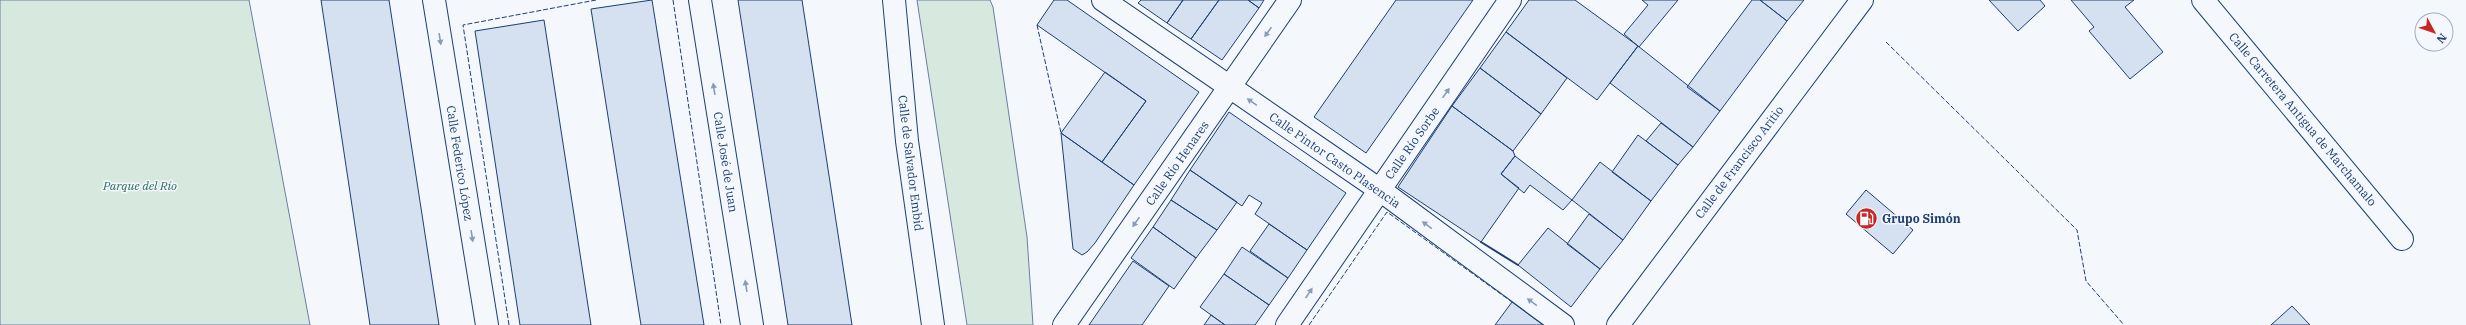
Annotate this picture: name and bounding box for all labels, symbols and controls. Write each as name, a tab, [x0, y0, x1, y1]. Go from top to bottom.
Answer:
north arrow	[2414, 12, 2454, 52]
one-way arrow	[1264, 27, 1272, 37]
street label: Calle Carretera Antigua de Marchamalo	[2226, 29, 2380, 209]
text: N	[2433, 31, 2450, 46]
one-way arrow	[438, 32, 444, 45]
one-way arrow	[711, 83, 717, 95]
one-way arrow	[1442, 88, 1450, 99]
street label: Calle de Salvador Embid	[895, 94, 927, 232]
one-way arrow	[1247, 98, 1257, 106]
street label: Calle de Francisco Aritio	[1692, 102, 1786, 221]
street label: Calle Federico López	[443, 104, 477, 222]
street label: Calle Río Sorbe	[1382, 104, 1442, 182]
street label: Calle Pintor Casto Plasencia	[1267, 109, 1404, 211]
street label: Calle José de Juan	[711, 111, 741, 214]
street label: Calle Río Henares	[1142, 118, 1212, 208]
park label: Parque del Río	[102, 178, 177, 193]
fuel station icon: Grupo Simón	[1853, 205, 1879, 231]
place label: Grupo Simón	[1882, 211, 1961, 226]
one-way arrow	[1132, 217, 1140, 227]
one-way arrow	[1422, 220, 1433, 229]
one-way arrow	[469, 230, 475, 242]
one-way arrow	[743, 280, 749, 293]
one-way arrow	[1305, 288, 1313, 298]
one-way arrow	[1527, 298, 1537, 306]

